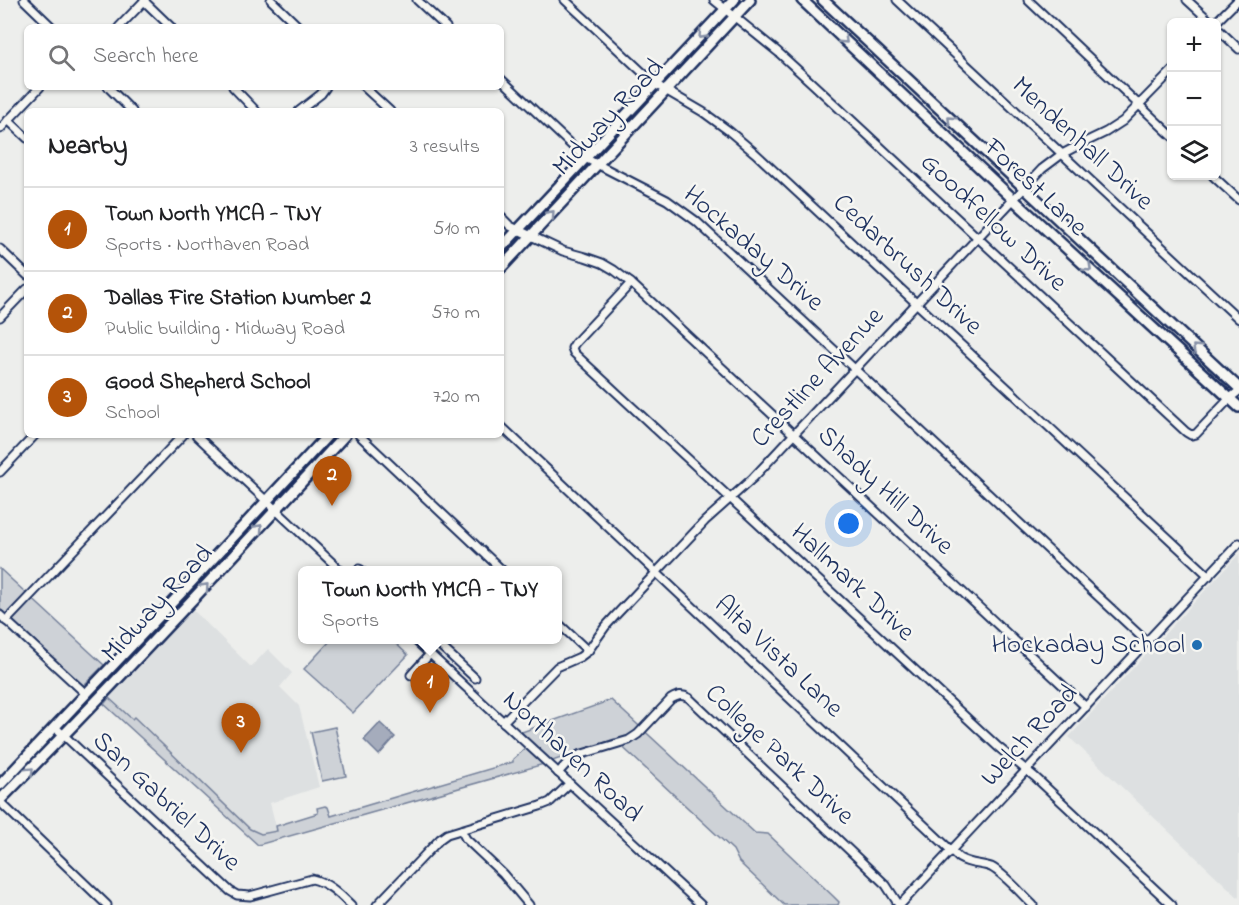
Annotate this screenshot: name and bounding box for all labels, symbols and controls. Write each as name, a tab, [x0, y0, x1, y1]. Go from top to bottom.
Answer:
map controls	[1167, 18, 1221, 180]
button: +	[1167, 18, 1221, 72]
search box	[24, 24, 504, 90]
one-way arrow	[698, 28, 709, 38]
one-way arrow	[838, 33, 848, 44]
icon: search	[45, 41, 78, 74]
text: Search here	[93, 41, 198, 73]
street label: Midway Road	[544, 50, 674, 186]
street label: Mendenhall Drive	[1002, 68, 1163, 221]
button: −	[1167, 72, 1221, 126]
one-way arrow	[947, 116, 958, 127]
button: layers	[1167, 126, 1221, 180]
text: Nearby	[48, 128, 127, 166]
street label: Forest Lane	[974, 129, 1096, 247]
text: 3 results	[410, 133, 480, 162]
street label: Goodfellow Drive	[911, 144, 1076, 302]
street label: Hockaday Drive	[674, 177, 833, 322]
street label: Cedarbrush Drive	[823, 185, 991, 346]
text: Town North YMCA - TNY	[105, 199, 321, 231]
one-way arrow	[544, 210, 555, 220]
text: 1	[64, 215, 71, 244]
text: 510 m	[433, 215, 480, 244]
text: Sports · Northaven Road	[105, 231, 309, 260]
one-way arrow	[1081, 260, 1092, 271]
text: Dallas Fire Station Number 2	[105, 283, 371, 315]
street label: Crestline Avenue	[742, 298, 894, 457]
text: 2	[63, 299, 72, 328]
text: 570 m	[431, 299, 480, 328]
text: Public building · Midway Road	[105, 315, 345, 344]
one-way arrow	[1193, 345, 1204, 356]
text: Good Shepherd School	[105, 367, 311, 399]
text: 3	[63, 383, 72, 412]
text: 720 m	[433, 383, 480, 412]
text: School	[105, 399, 160, 428]
street label: Shady Hill Drive	[808, 417, 963, 565]
pin: 2	[312, 456, 352, 506]
your location	[834, 509, 863, 538]
street label: Hallmark Drive	[781, 515, 924, 652]
one-way arrow	[252, 524, 263, 534]
street label: Midway Road	[93, 536, 223, 672]
popup	[298, 566, 562, 644]
text: Town North YMCA - TNY	[322, 575, 538, 607]
one-way arrow	[198, 583, 209, 594]
street label: Alta Vista Lane	[705, 587, 852, 728]
text: Sports	[322, 607, 379, 636]
place label: Hockaday School	[991, 626, 1185, 665]
marker: Hockaday School	[1190, 638, 1204, 652]
pin: 1	[410, 664, 450, 713]
street label: College Park Drive	[695, 675, 863, 835]
street label: Welch Road	[972, 676, 1088, 796]
street label: Northaven Road	[493, 682, 651, 832]
pin: 3	[222, 704, 260, 753]
street label: San Gabriel Drive	[83, 723, 250, 882]
one-way arrow	[22, 767, 33, 778]

